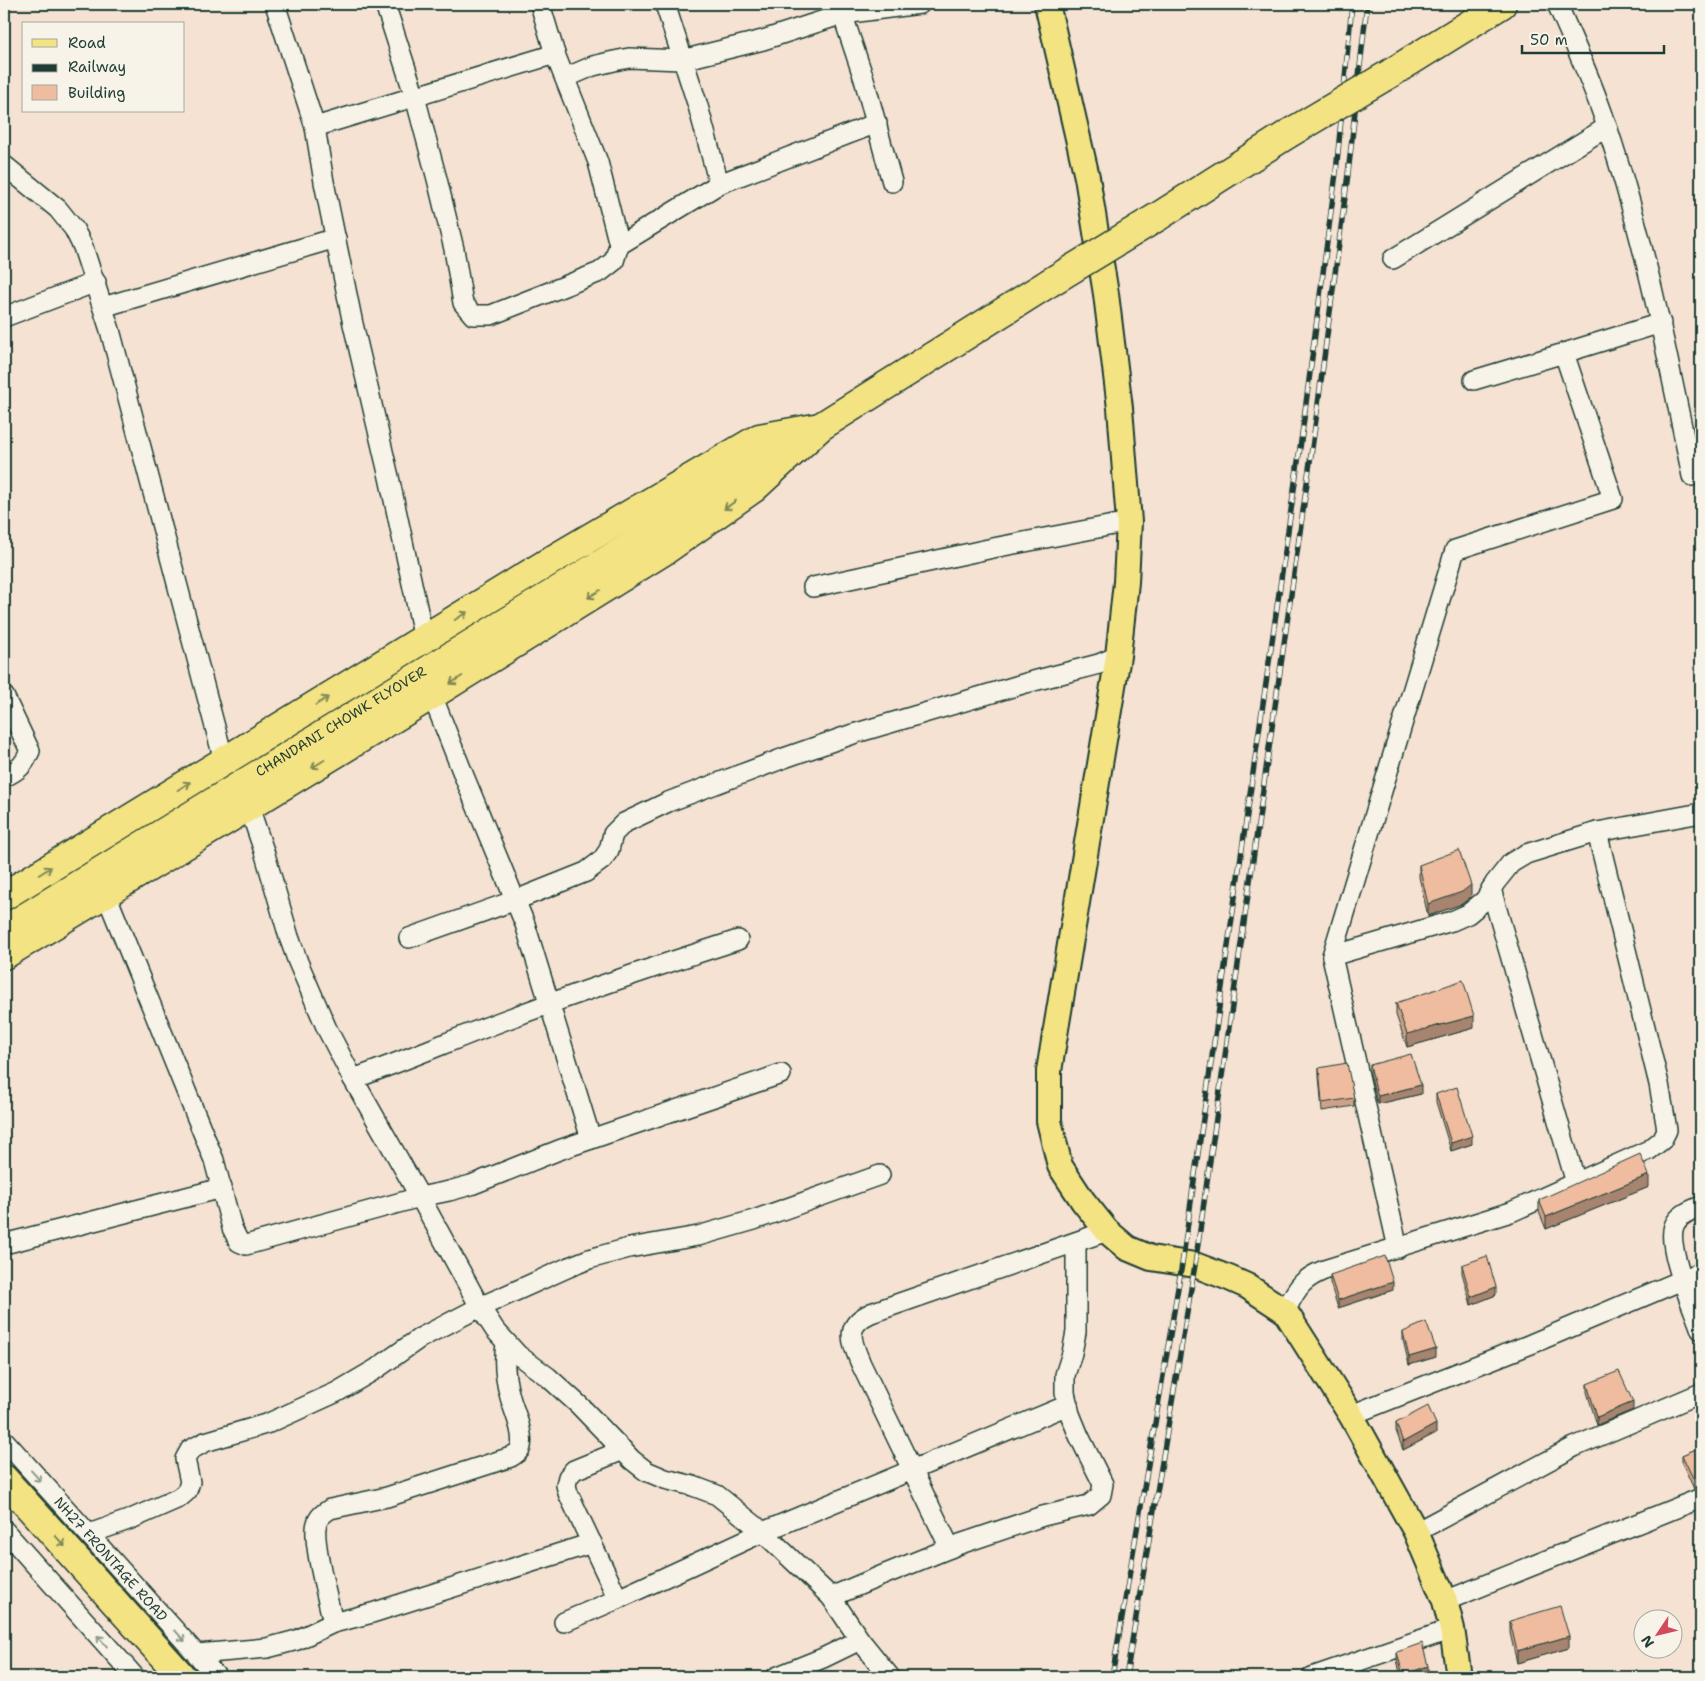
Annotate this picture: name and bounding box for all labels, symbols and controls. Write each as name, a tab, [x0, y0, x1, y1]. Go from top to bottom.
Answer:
legend	[22, 22, 185, 112]
scale bar	[1522, 22, 1665, 54]
text: 50 m	[1530, 30, 1568, 50]
text: Road	[68, 33, 106, 53]
text: Railway	[68, 57, 126, 77]
text: Building	[68, 83, 125, 103]
one-way arrow	[724, 500, 738, 511]
one-way arrow	[588, 590, 602, 600]
one-way arrow	[453, 610, 467, 620]
street label: CHANDANI CHOWK FLYOVER	[252, 662, 430, 781]
one-way arrow	[450, 675, 464, 685]
one-way arrow	[315, 696, 329, 706]
one-way arrow	[311, 760, 325, 770]
one-way arrow	[176, 780, 190, 790]
one-way arrow	[38, 865, 52, 875]
one-way arrow	[31, 1470, 42, 1483]
street label: NH27 FRONTAGE ROAD	[50, 1493, 172, 1625]
one-way arrow	[54, 1534, 66, 1547]
north arrow	[1632, 1608, 1682, 1658]
one-way arrow	[174, 1630, 186, 1643]
text: N	[1637, 1632, 1658, 1651]
one-way arrow	[97, 1634, 108, 1647]

